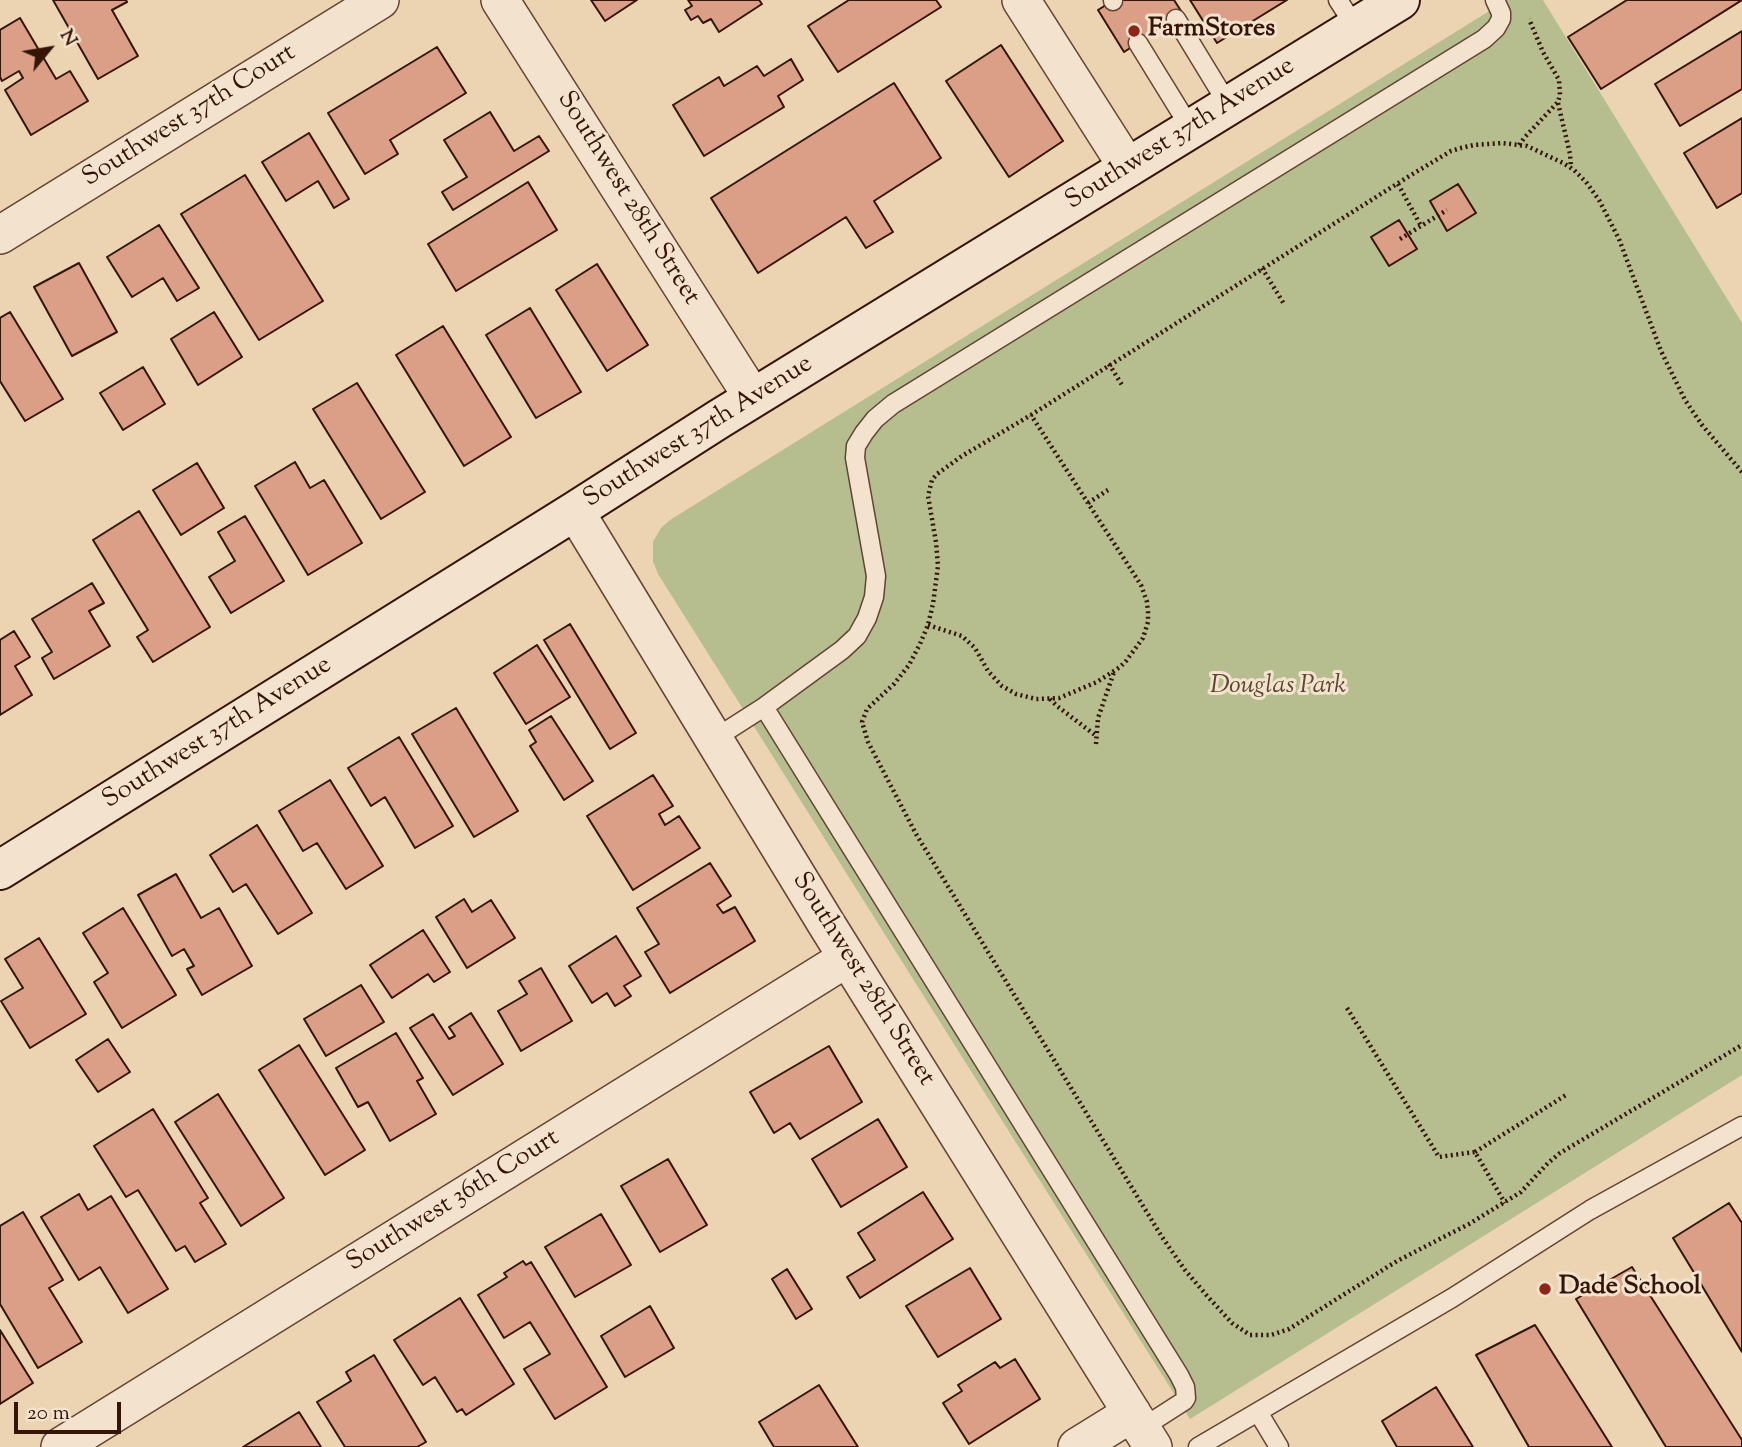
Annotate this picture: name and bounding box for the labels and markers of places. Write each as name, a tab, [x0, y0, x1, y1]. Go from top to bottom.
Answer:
place label: FarmStores	[1148, 15, 1275, 47]
marker: FarmStores	[1126, 23, 1142, 39]
place label: Dade School	[1559, 1273, 1701, 1305]
marker: Dade School	[1537, 1281, 1553, 1297]

